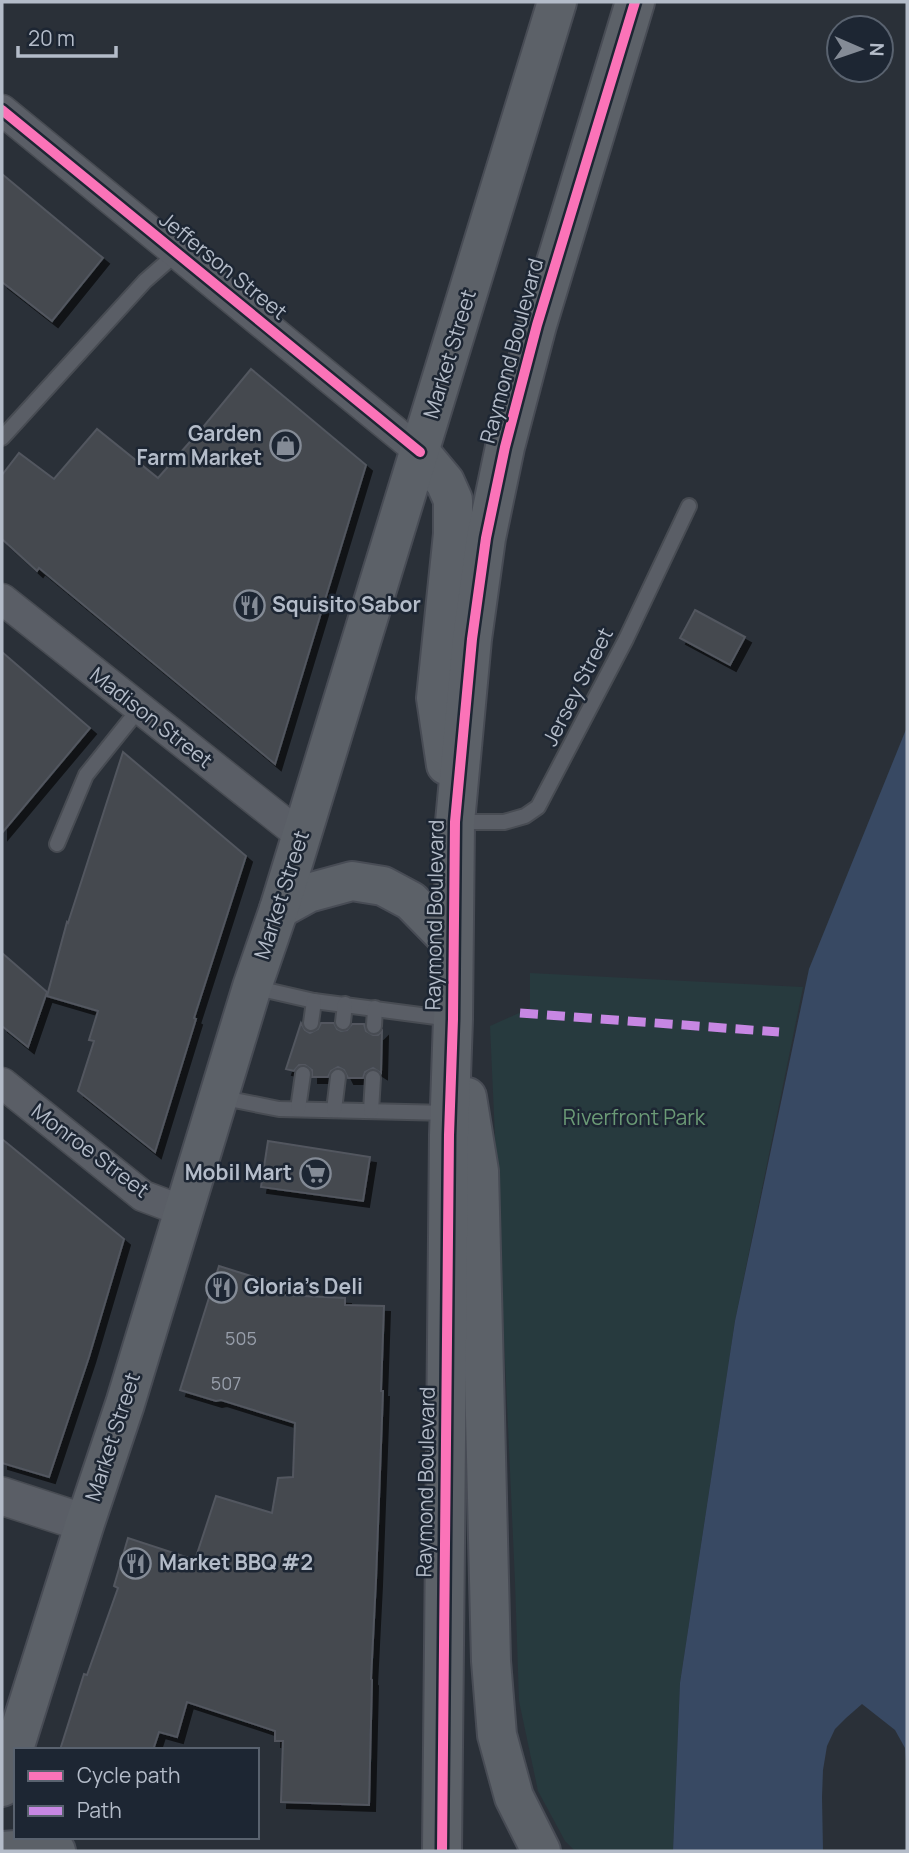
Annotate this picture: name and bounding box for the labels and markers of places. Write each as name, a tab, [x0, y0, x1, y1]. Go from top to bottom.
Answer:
place label: Garden Farm Market	[137, 419, 262, 471]
shop icon: Garden Farm Market	[268, 429, 302, 463]
restaurant icon: Squisito Sabor	[232, 588, 266, 622]
place label: Squisito Sabor	[272, 590, 421, 618]
supermarket icon: Mobil Mart	[298, 1156, 332, 1190]
place label: Mobil Mart	[185, 1158, 292, 1186]
restaurant icon: Gloria's Deli	[204, 1270, 238, 1304]
place label: Gloria's Deli	[244, 1272, 363, 1300]
restaurant icon: Market BBQ #2	[119, 1546, 153, 1580]
place label: Market BBQ #2	[159, 1548, 313, 1576]

